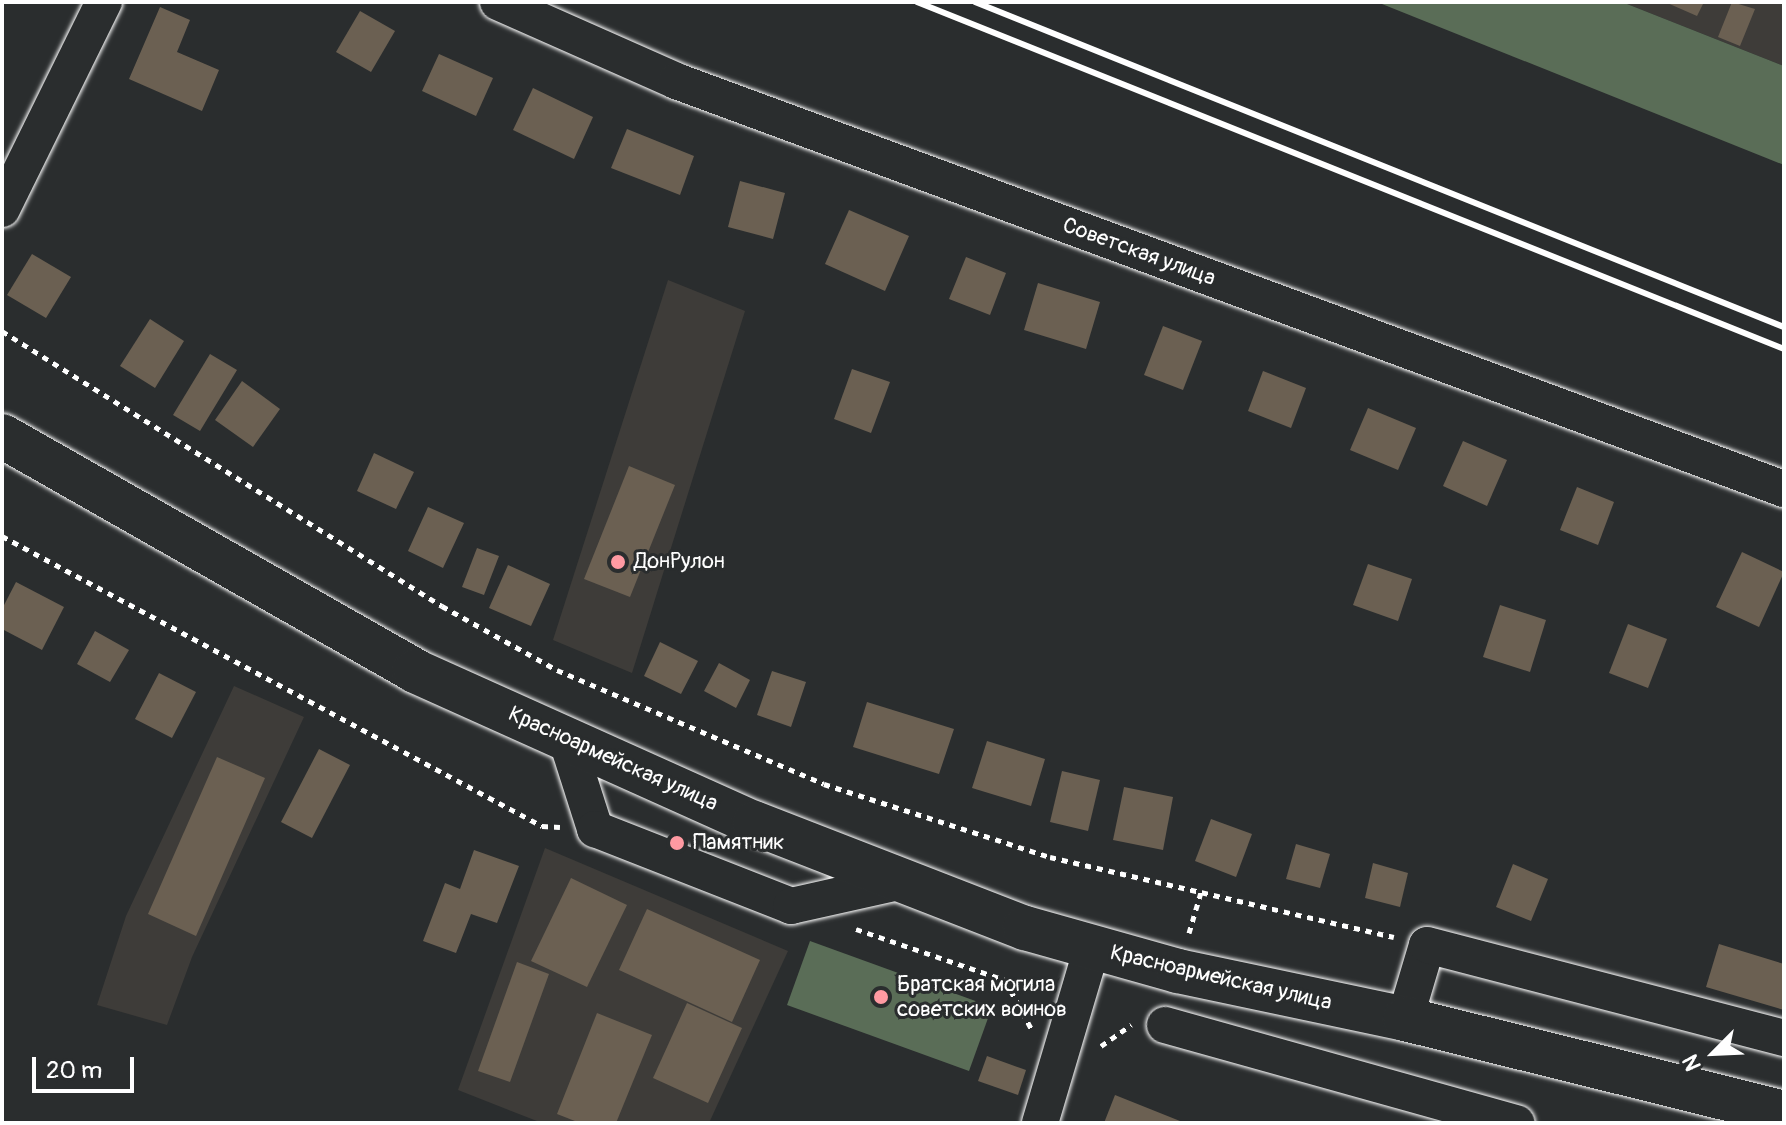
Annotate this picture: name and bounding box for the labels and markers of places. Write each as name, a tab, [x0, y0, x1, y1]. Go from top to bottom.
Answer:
place label: ДонРулон	[634, 549, 725, 575]
marker: ДонРулон	[609, 553, 627, 571]
place label: Памятник	[693, 830, 784, 856]
marker: Памятник	[668, 834, 686, 852]
place label: Братская могила советских воинов	[897, 971, 1067, 1022]
marker: Братская могила советских воинов	[872, 988, 890, 1006]

